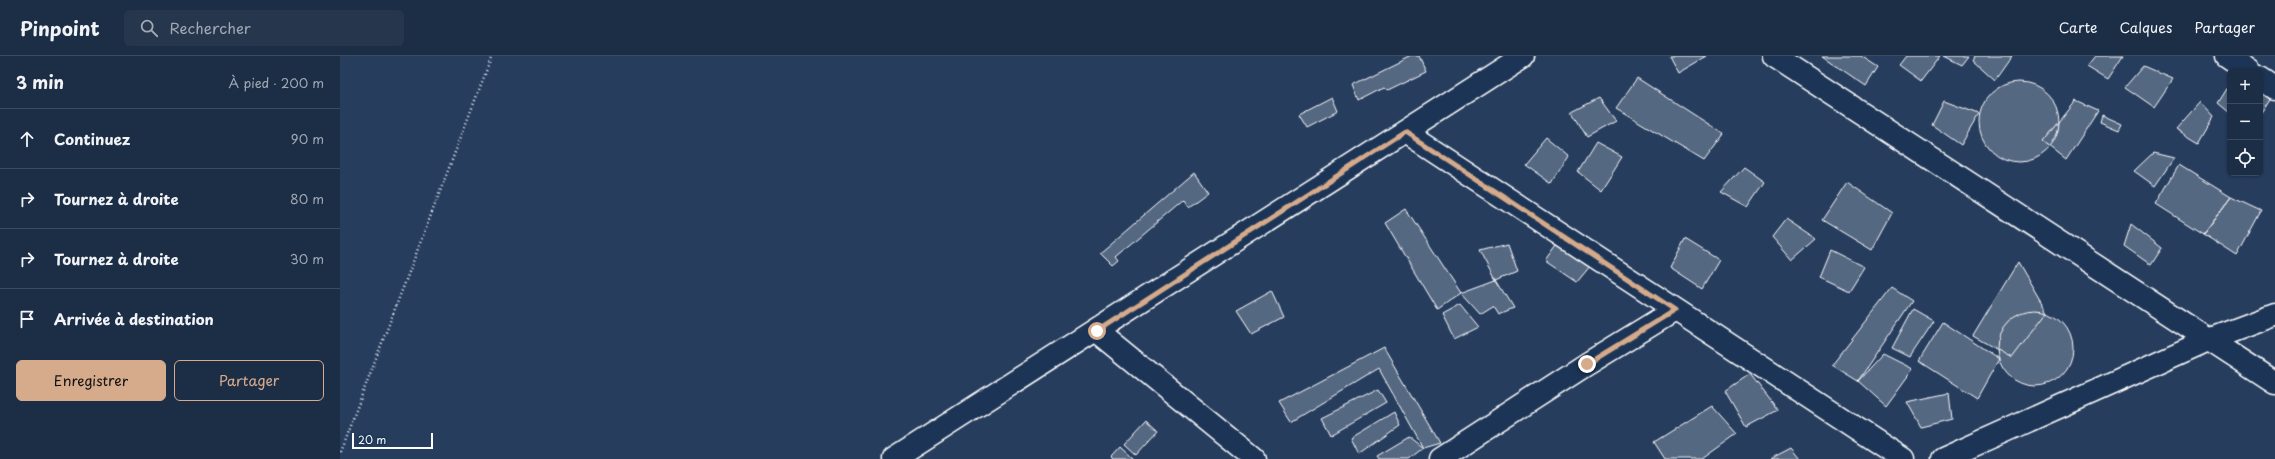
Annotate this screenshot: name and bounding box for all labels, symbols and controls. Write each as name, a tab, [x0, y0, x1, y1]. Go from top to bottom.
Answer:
search box	[124, 10, 404, 46]
text: Pinpoint	[20, 14, 100, 42]
text: Rechercher	[170, 16, 251, 39]
icon: search	[138, 17, 160, 39]
text: Carte	[2059, 17, 2098, 38]
text: Calques	[2120, 17, 2172, 38]
text: Partager	[2194, 17, 2255, 38]
map controls	[2227, 68, 2263, 176]
button: +	[2227, 68, 2263, 104]
text: 3 min	[16, 69, 64, 95]
text: À pied · 200 m	[229, 73, 324, 92]
button: −	[2227, 104, 2263, 140]
text: Continuez	[54, 127, 130, 150]
icon: ahead	[16, 128, 38, 150]
text: 90 m	[291, 129, 324, 148]
button: locate	[2227, 140, 2263, 176]
text: Tournez à droite	[54, 187, 179, 210]
icon: right	[16, 188, 38, 210]
text: 80 m	[290, 189, 324, 208]
text: Tournez à droite	[54, 247, 179, 270]
icon: right	[16, 248, 38, 270]
text: 30 m	[290, 249, 324, 268]
text: Arrivée à destination	[54, 307, 214, 330]
icon: arrive	[16, 308, 38, 330]
route start	[1088, 322, 1106, 340]
route end	[1578, 355, 1596, 373]
button: Enregistrer	[16, 360, 166, 401]
button: Partager	[174, 360, 324, 401]
scale bar	[352, 431, 433, 450]
text: 20 m	[358, 431, 386, 448]

